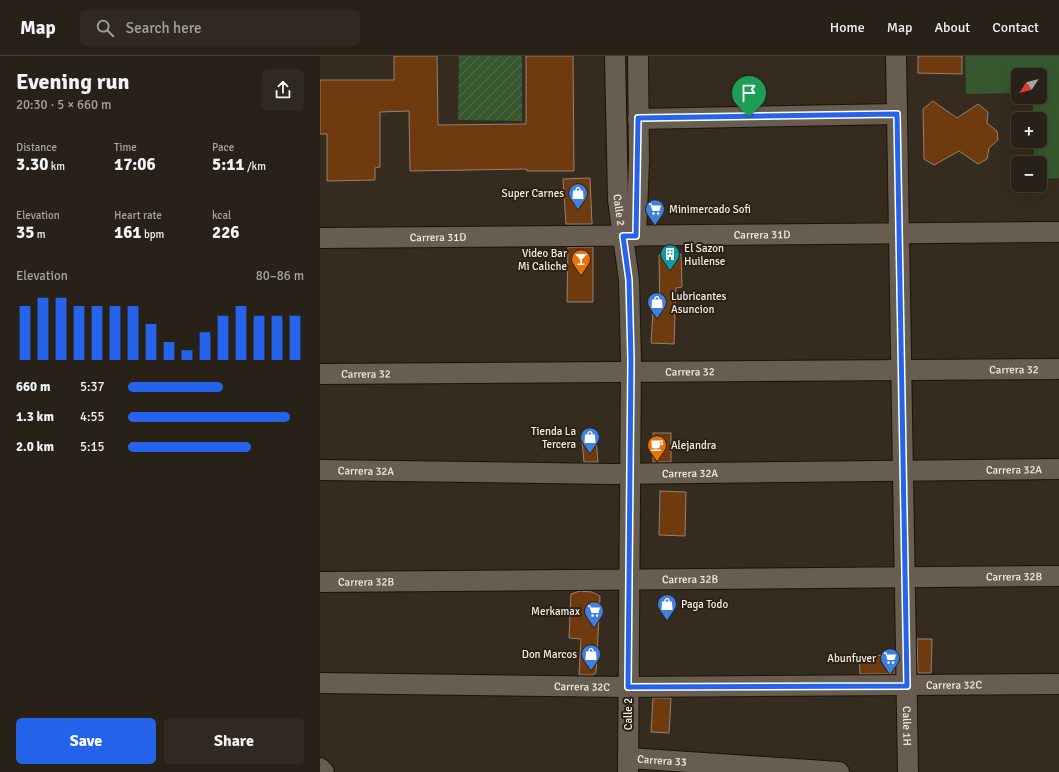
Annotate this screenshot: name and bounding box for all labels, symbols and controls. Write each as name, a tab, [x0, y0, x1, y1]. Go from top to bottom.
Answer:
search box	[80, 10, 360, 46]
text: Map	[20, 16, 56, 40]
icon: search	[94, 17, 116, 39]
text: Search here	[126, 19, 201, 37]
text: Home	[830, 19, 865, 36]
text: Map	[887, 19, 912, 36]
text: About	[934, 19, 970, 36]
text: Contact	[992, 19, 1039, 36]
text: Evening run	[16, 68, 130, 95]
north arrow	[1011, 68, 1047, 104]
map controls	[1011, 68, 1047, 192]
button: share	[262, 69, 304, 111]
pin	[732, 76, 766, 117]
icon: arrive	[738, 82, 760, 104]
text: 20:30 · 5 × 660 m	[16, 97, 111, 113]
button: +	[1011, 112, 1047, 148]
text: Distance	[16, 141, 57, 154]
text: Time	[114, 141, 137, 154]
text: Pace	[212, 141, 234, 154]
text: 3.30	[16, 154, 48, 175]
text: 17:06	[114, 154, 156, 175]
text: 5:11	[212, 154, 245, 175]
button: −	[1011, 156, 1047, 192]
text: km	[48, 160, 65, 173]
text: /km	[245, 160, 266, 173]
shop icon: Super Carnes	[567, 182, 589, 210]
place label: Super Carnes	[502, 187, 564, 200]
street label: Calle 2	[611, 194, 628, 227]
supermarket icon: Minimercado Sofi	[644, 198, 666, 226]
place label: Minimercado Sofi	[669, 203, 751, 216]
text: Elevation	[16, 209, 60, 222]
text: Heart rate	[114, 209, 162, 222]
text: kcal	[212, 209, 231, 222]
text: 35	[16, 222, 34, 243]
text: 161	[114, 222, 142, 243]
text: 226	[212, 222, 240, 243]
text: m	[34, 228, 46, 241]
text: bpm	[142, 228, 164, 241]
street label: Carrera 31D	[734, 228, 790, 242]
street label: Carrera 31D	[410, 231, 466, 244]
place label: El Sazon Huilense	[684, 242, 725, 268]
building icon: El Sazon Huilense	[659, 243, 681, 271]
place label: Video Bar Mi Caliche	[518, 247, 567, 273]
bar icon: Video Bar Mi Caliche	[570, 248, 592, 276]
text: Elevation	[16, 268, 68, 284]
text: 80–86 m	[256, 268, 304, 284]
place label: Lubricantes Asuncion	[671, 290, 727, 316]
shop icon: Lubricantes Asuncion	[646, 291, 668, 319]
street label: Carrera 32	[989, 363, 1039, 376]
street label: Carrera 32	[665, 365, 715, 379]
street label: Carrera 32	[341, 368, 391, 381]
text: 660 m	[16, 379, 50, 395]
text: 5:37	[80, 379, 105, 395]
text: 1.3 km	[16, 409, 54, 425]
text: 4:55	[80, 409, 105, 425]
place label: Tienda La Tercera	[531, 425, 576, 451]
shop icon: Tienda La Tercera	[579, 426, 601, 454]
cafe icon: Alejandra	[646, 434, 668, 462]
text: 2.0 km	[16, 439, 54, 455]
text: 5:15	[80, 439, 105, 455]
place label: Alejandra	[671, 439, 717, 452]
street label: Carrera 32A	[986, 463, 1042, 477]
street label: Carrera 32A	[338, 464, 394, 478]
street label: Carrera 32A	[662, 467, 718, 480]
street label: Carrera 32B	[986, 570, 1042, 584]
street label: Carrera 32B	[662, 573, 718, 586]
street label: Carrera 32B	[338, 575, 394, 589]
shop icon: Paga Todo	[656, 593, 678, 621]
place label: Paga Todo	[681, 598, 728, 611]
supermarket icon: Merkamax	[583, 600, 605, 628]
place label: Merkamax	[531, 605, 580, 618]
shop icon: Don Marcos	[580, 643, 602, 671]
supermarket icon: Abunfuver	[879, 647, 901, 675]
place label: Don Marcos	[522, 648, 577, 661]
place label: Abunfuver	[827, 652, 876, 665]
street label: Carrera 32C	[926, 679, 982, 692]
street label: Carrera 32C	[554, 680, 610, 694]
street label: Calle 2	[622, 698, 635, 730]
street label: Calle 1H	[900, 706, 914, 746]
button: Save	[16, 718, 156, 764]
button: Share	[164, 718, 304, 764]
street label: Carrera 33	[637, 753, 687, 769]

